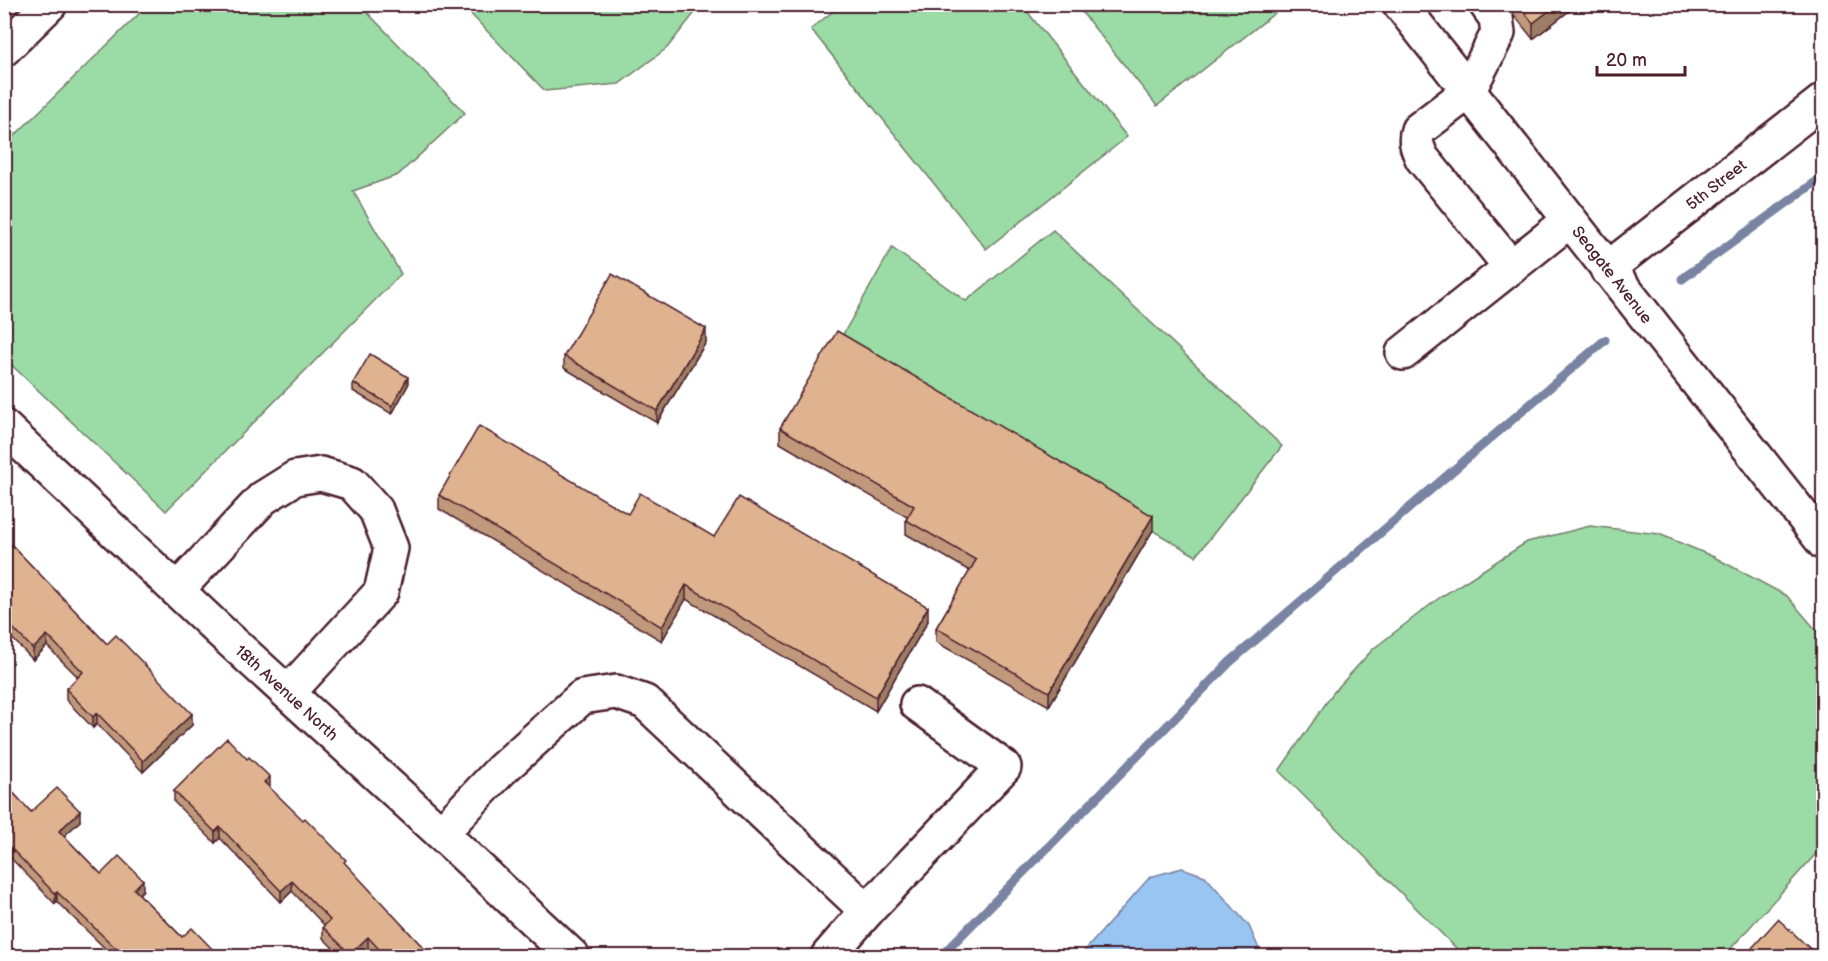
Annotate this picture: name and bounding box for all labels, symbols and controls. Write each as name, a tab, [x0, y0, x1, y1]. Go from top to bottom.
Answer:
scale bar	[1597, 39, 1686, 77]
text: 20 m	[1606, 50, 1647, 71]
street label: 5th Street	[1683, 156, 1751, 215]
street label: Seagate Avenue	[1567, 223, 1656, 328]
street label: 18th Avenue North	[231, 642, 342, 745]

